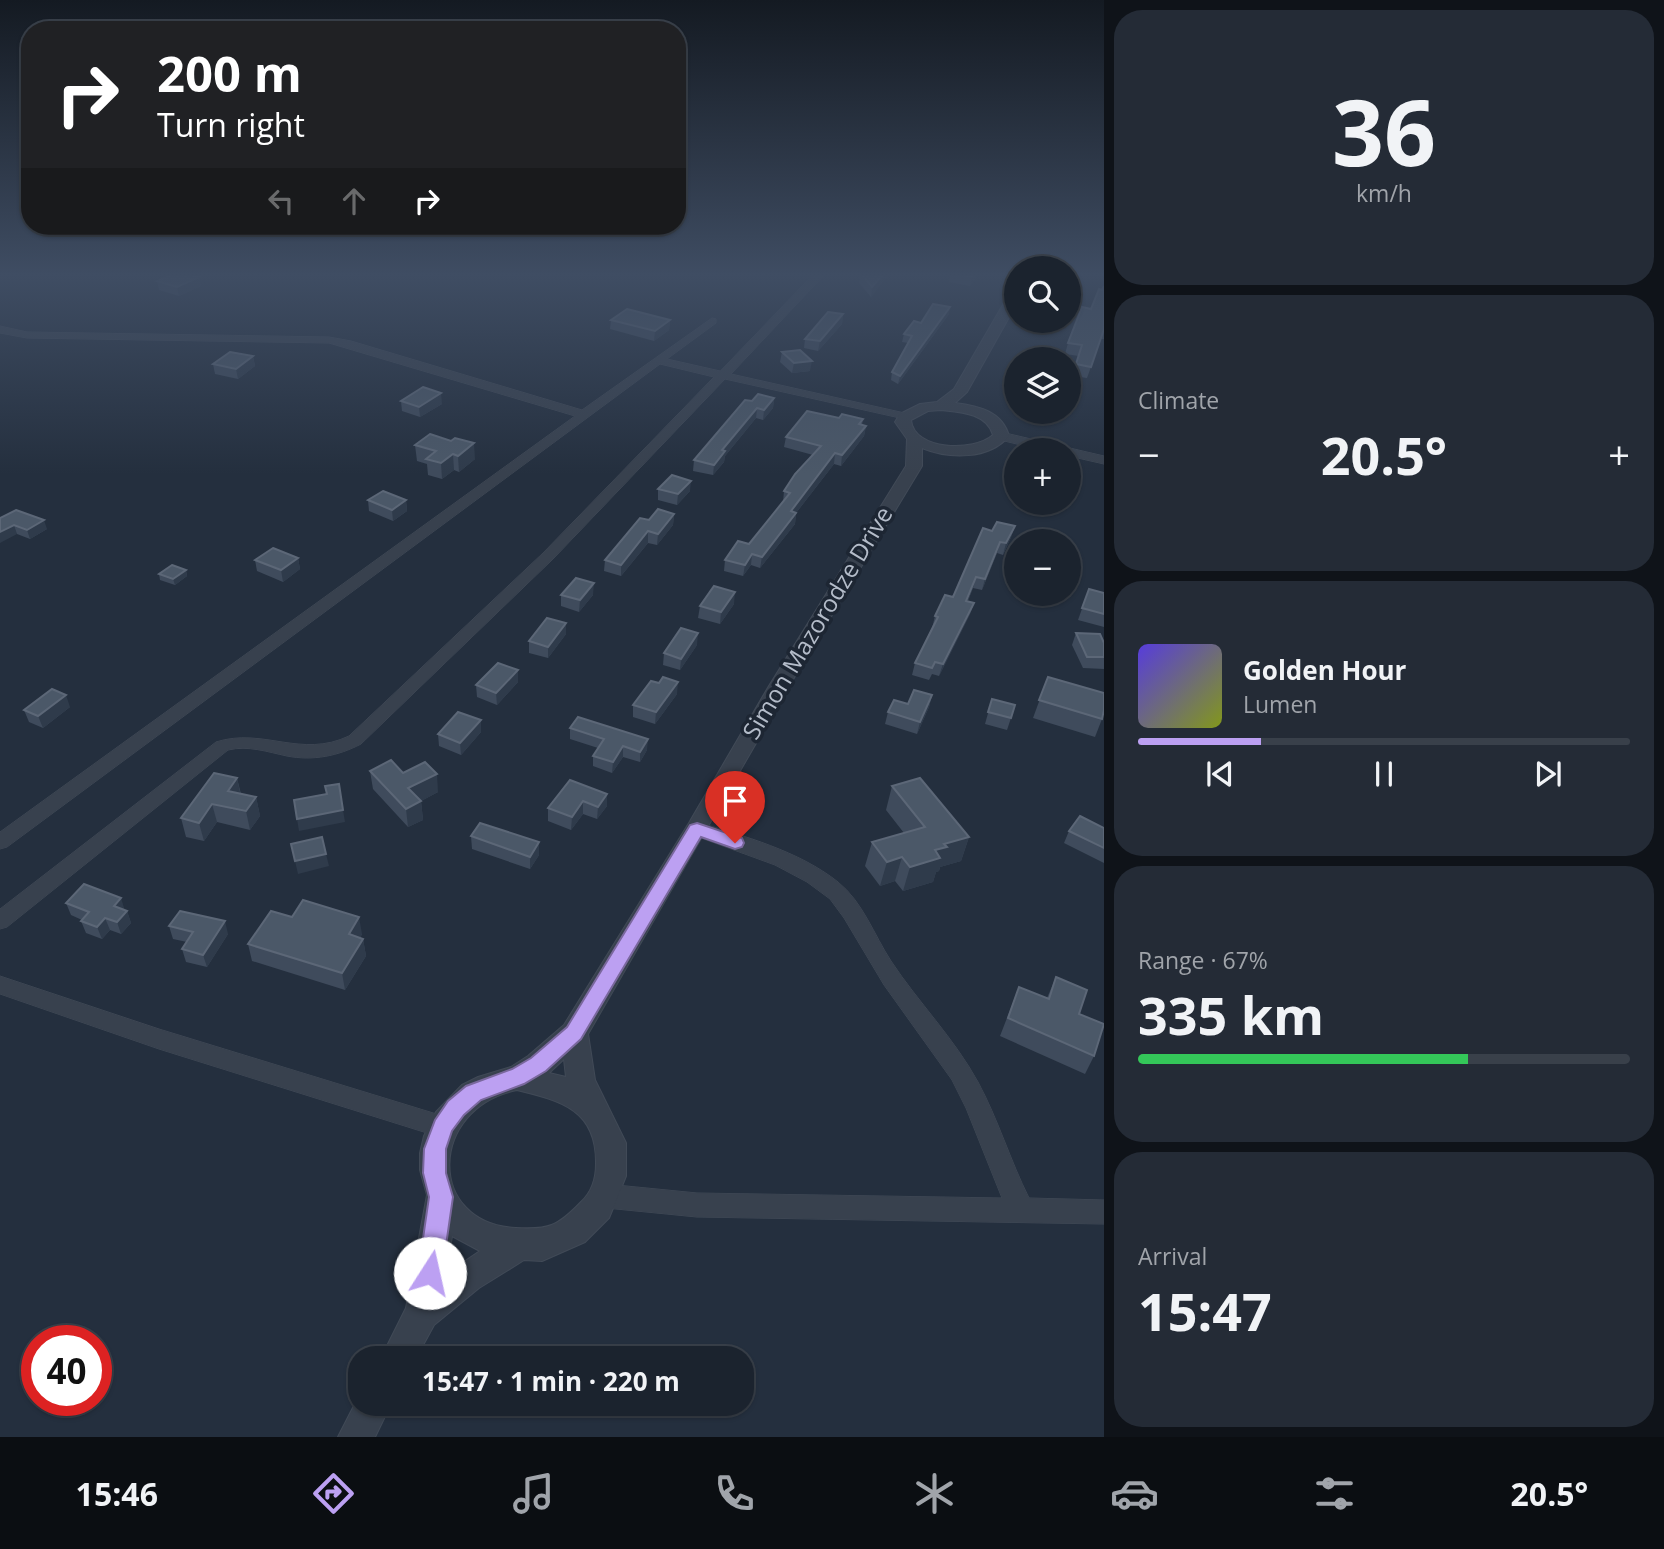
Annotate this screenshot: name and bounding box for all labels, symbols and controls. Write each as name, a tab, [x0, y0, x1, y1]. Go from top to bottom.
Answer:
text: 200 m	[157, 40, 302, 106]
icon: right	[42, 49, 133, 140]
text: 36	[1332, 69, 1436, 193]
text: Turn right	[157, 103, 305, 146]
text: km/h	[1356, 177, 1412, 209]
icon: left	[262, 182, 300, 220]
icon: ahead	[335, 182, 373, 220]
icon: right	[408, 182, 446, 220]
map controls	[1004, 256, 1081, 606]
button: search	[1004, 256, 1081, 333]
button: layers	[1004, 347, 1081, 424]
text: Climate	[1138, 384, 1219, 416]
text: 20.5°	[1321, 419, 1447, 490]
text: −	[1138, 428, 1160, 480]
text: +	[1608, 428, 1630, 480]
button: +	[1004, 438, 1081, 515]
street label: Simon Mazorodze Drive	[734, 500, 899, 745]
button: −	[1004, 529, 1081, 606]
text: Golden Hour	[1243, 652, 1406, 688]
text: Lumen	[1243, 688, 1317, 720]
icon: previous	[1201, 755, 1239, 793]
icon: pause	[1365, 755, 1403, 793]
icon: next	[1529, 755, 1567, 793]
pin	[705, 771, 765, 843]
icon: arrive	[716, 782, 754, 820]
text: Range · 67%	[1138, 944, 1268, 976]
text: 335 km	[1138, 979, 1324, 1050]
position arrow	[393, 1236, 467, 1310]
text: Arrival	[1138, 1240, 1207, 1272]
text: 15:47	[1138, 1275, 1272, 1346]
speed limit sign: 40	[21, 1325, 112, 1416]
text: 15:47 · 1 min · 220 m	[422, 1363, 680, 1399]
icon: directions	[309, 1469, 358, 1518]
icon: music	[509, 1469, 558, 1518]
icon: phone	[710, 1469, 759, 1518]
icon: climate	[910, 1469, 959, 1518]
icon: car	[1110, 1469, 1159, 1518]
icon: filters	[1310, 1469, 1359, 1518]
text: 15:46	[76, 1472, 158, 1515]
text: 20.5°	[1511, 1472, 1588, 1515]

